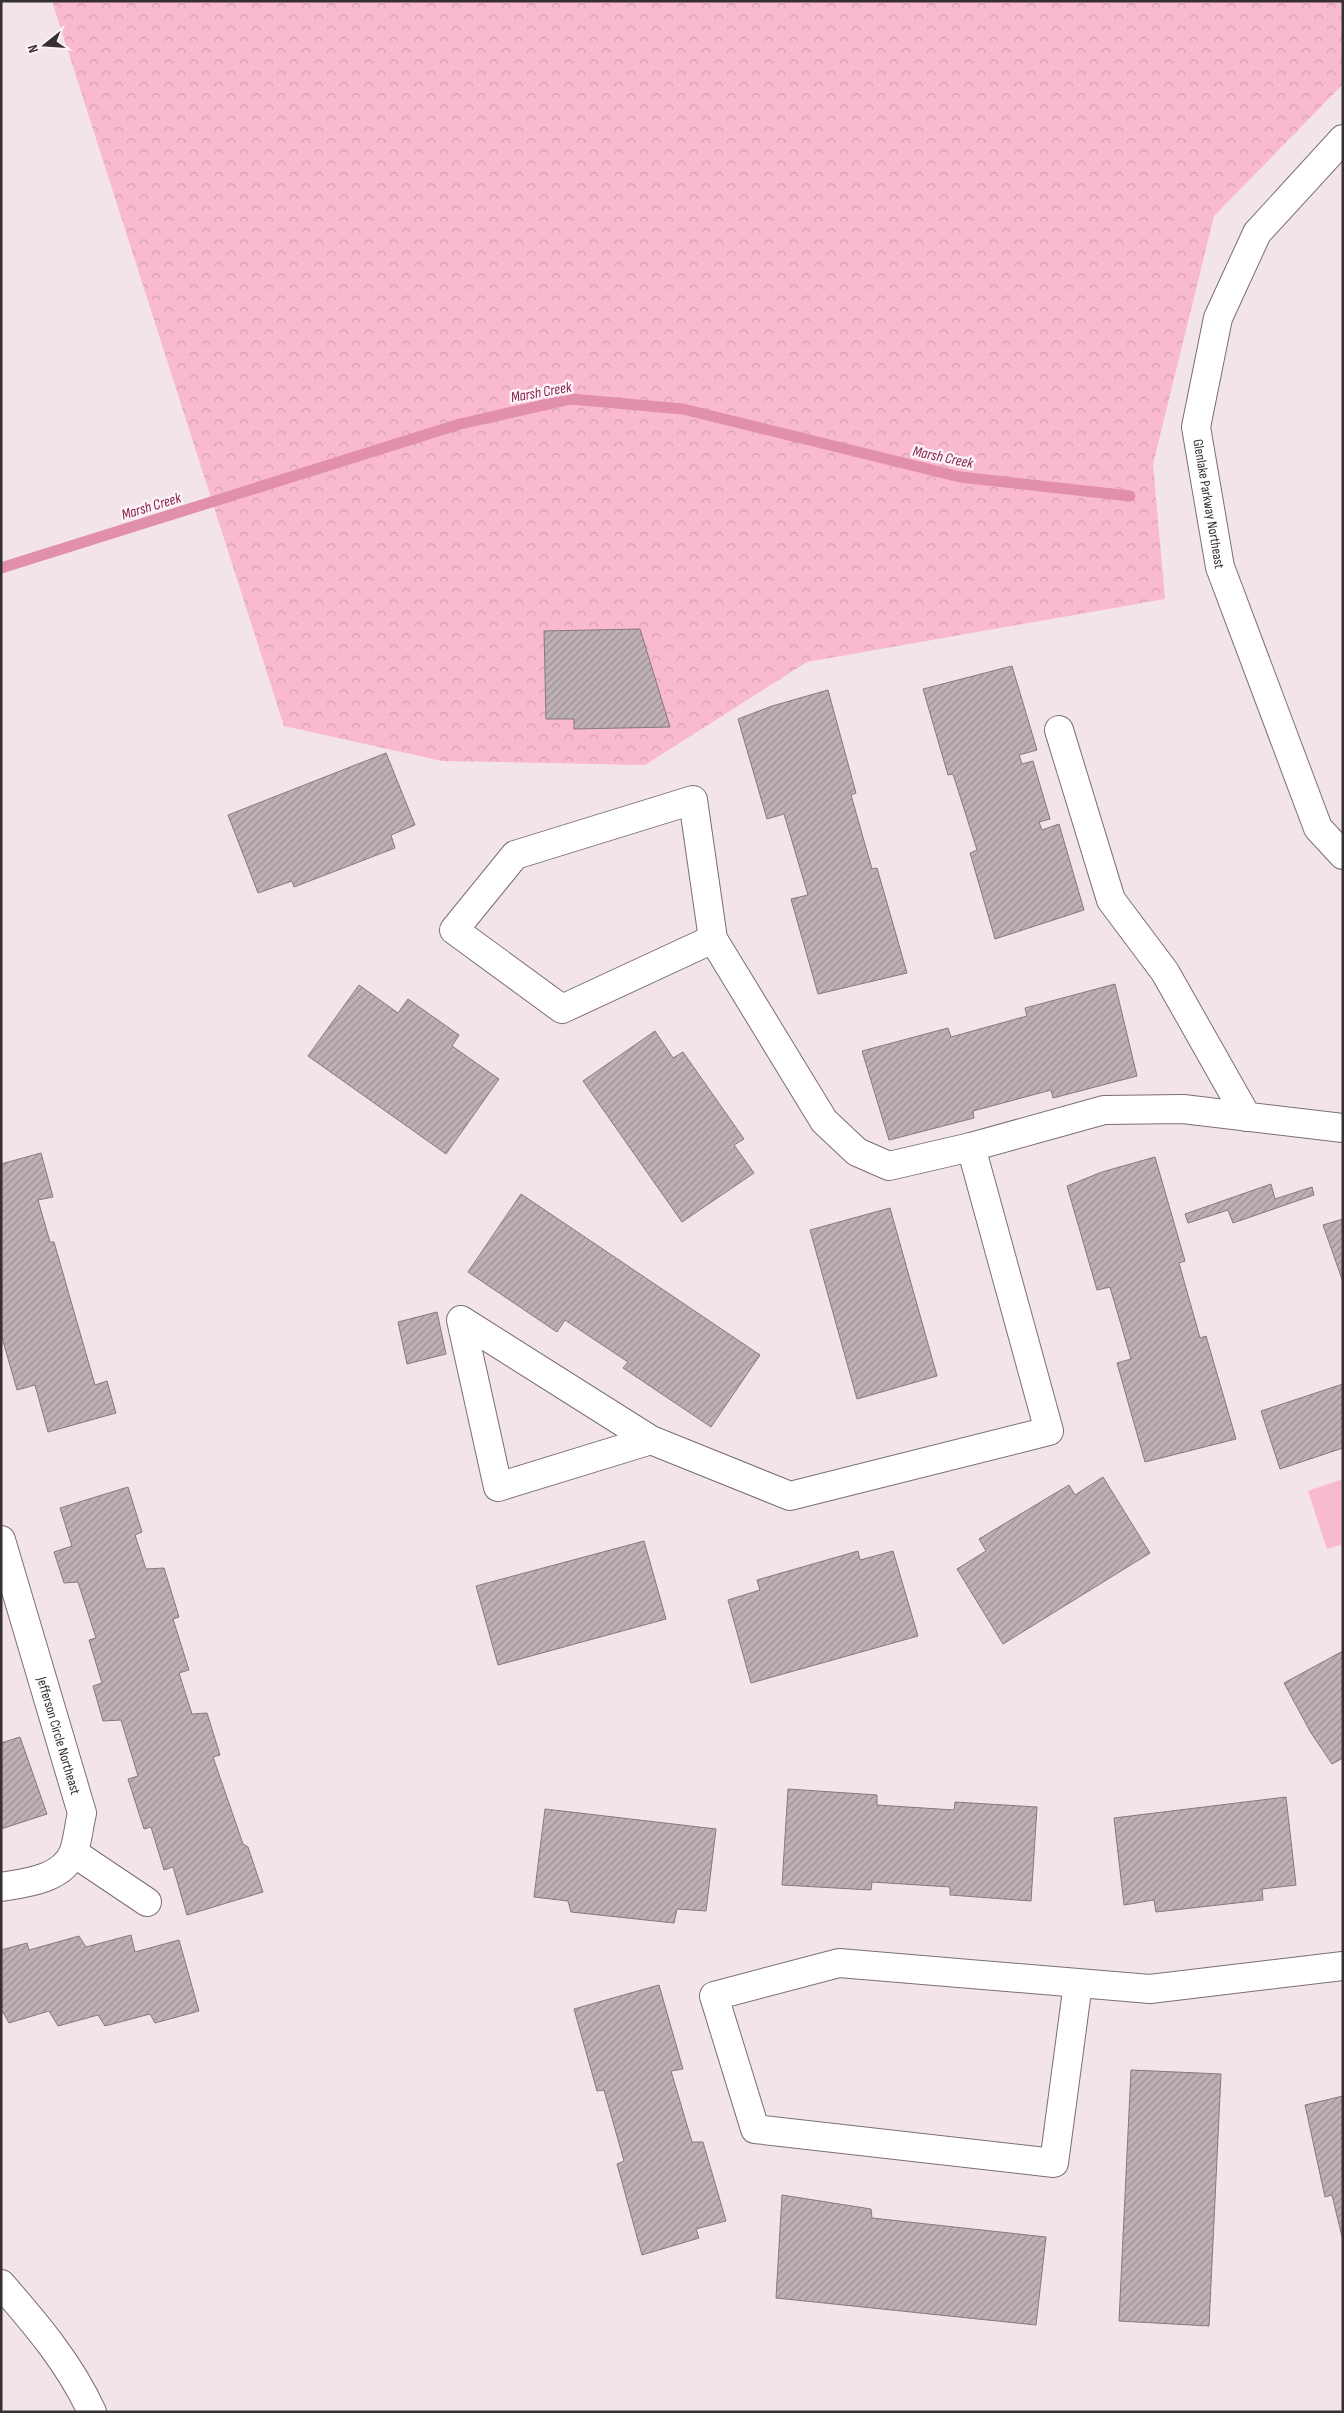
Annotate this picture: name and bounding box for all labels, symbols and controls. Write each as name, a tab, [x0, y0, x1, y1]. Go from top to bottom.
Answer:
north arrow	[20, 20, 70, 70]
text: N	[24, 43, 42, 55]
water label: Marsh Creek	[509, 378, 573, 407]
street label: Glenlake Parkway Northeast	[1189, 438, 1228, 570]
water label: Marsh Creek	[911, 442, 975, 473]
water label: Marsh Creek	[119, 488, 184, 525]
street label: Jefferson Circle Northeast	[33, 1674, 84, 1797]

